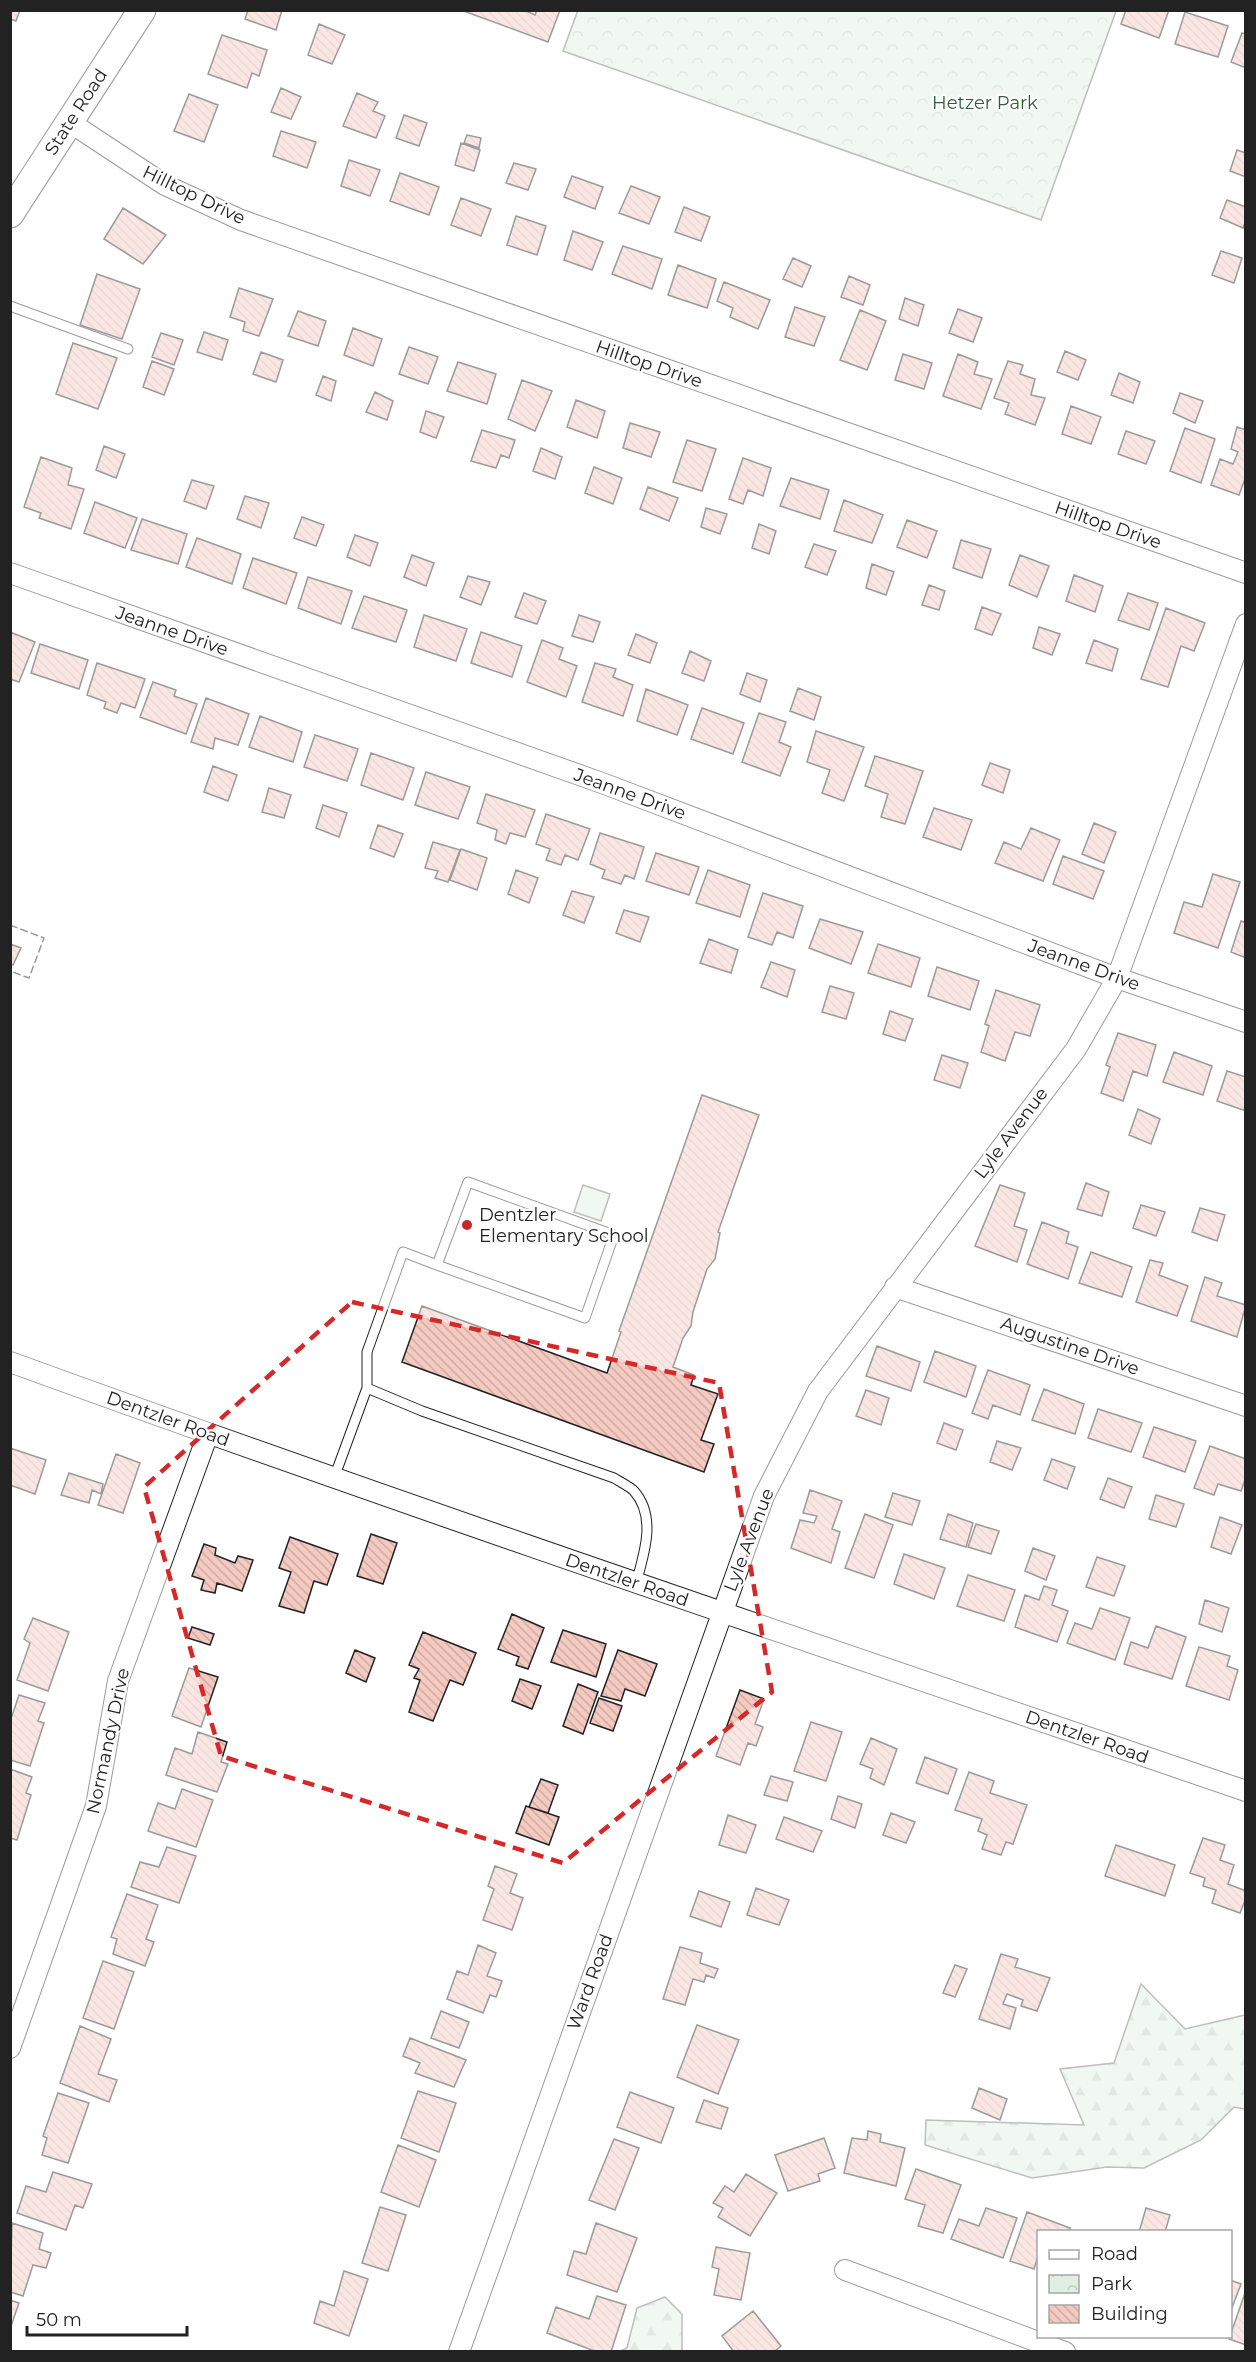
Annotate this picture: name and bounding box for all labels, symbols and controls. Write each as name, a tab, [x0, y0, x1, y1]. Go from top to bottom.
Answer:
street label: State Road	[40, 65, 112, 159]
park label: Hetzer Park	[932, 92, 1038, 114]
street label: Hilltop Drive	[139, 161, 249, 229]
street label: Hilltop Drive	[593, 335, 705, 393]
street label: Hilltop Drive	[1052, 496, 1164, 554]
street label: Jeanne Drive	[112, 601, 231, 661]
street label: Jeanne Drive	[570, 763, 689, 824]
street label: Jeanne Drive	[1024, 934, 1143, 995]
street label: Lyle Avenue	[970, 1083, 1053, 1183]
place label: Dentzler Elementary School	[479, 1204, 649, 1247]
marker: Dentzler Elementary School	[460, 1218, 474, 1232]
street label: Augustine Drive	[998, 1312, 1142, 1380]
street label: Dentzler Road	[104, 1387, 232, 1451]
street label: Lyle Avenue	[719, 1485, 779, 1595]
street label: Dentzler Road	[562, 1549, 692, 1611]
street label: Normandy Drive	[82, 1666, 134, 1816]
street label: Dentzler Road	[1022, 1706, 1152, 1768]
street label: Ward Road	[562, 1931, 618, 2033]
legend	[1037, 2230, 1232, 2338]
text: Road	[1091, 2243, 1138, 2265]
text: Park	[1091, 2273, 1132, 2295]
scale bar	[27, 2299, 188, 2337]
text: Building	[1091, 2303, 1168, 2325]
text: 50 m	[36, 2309, 82, 2331]

